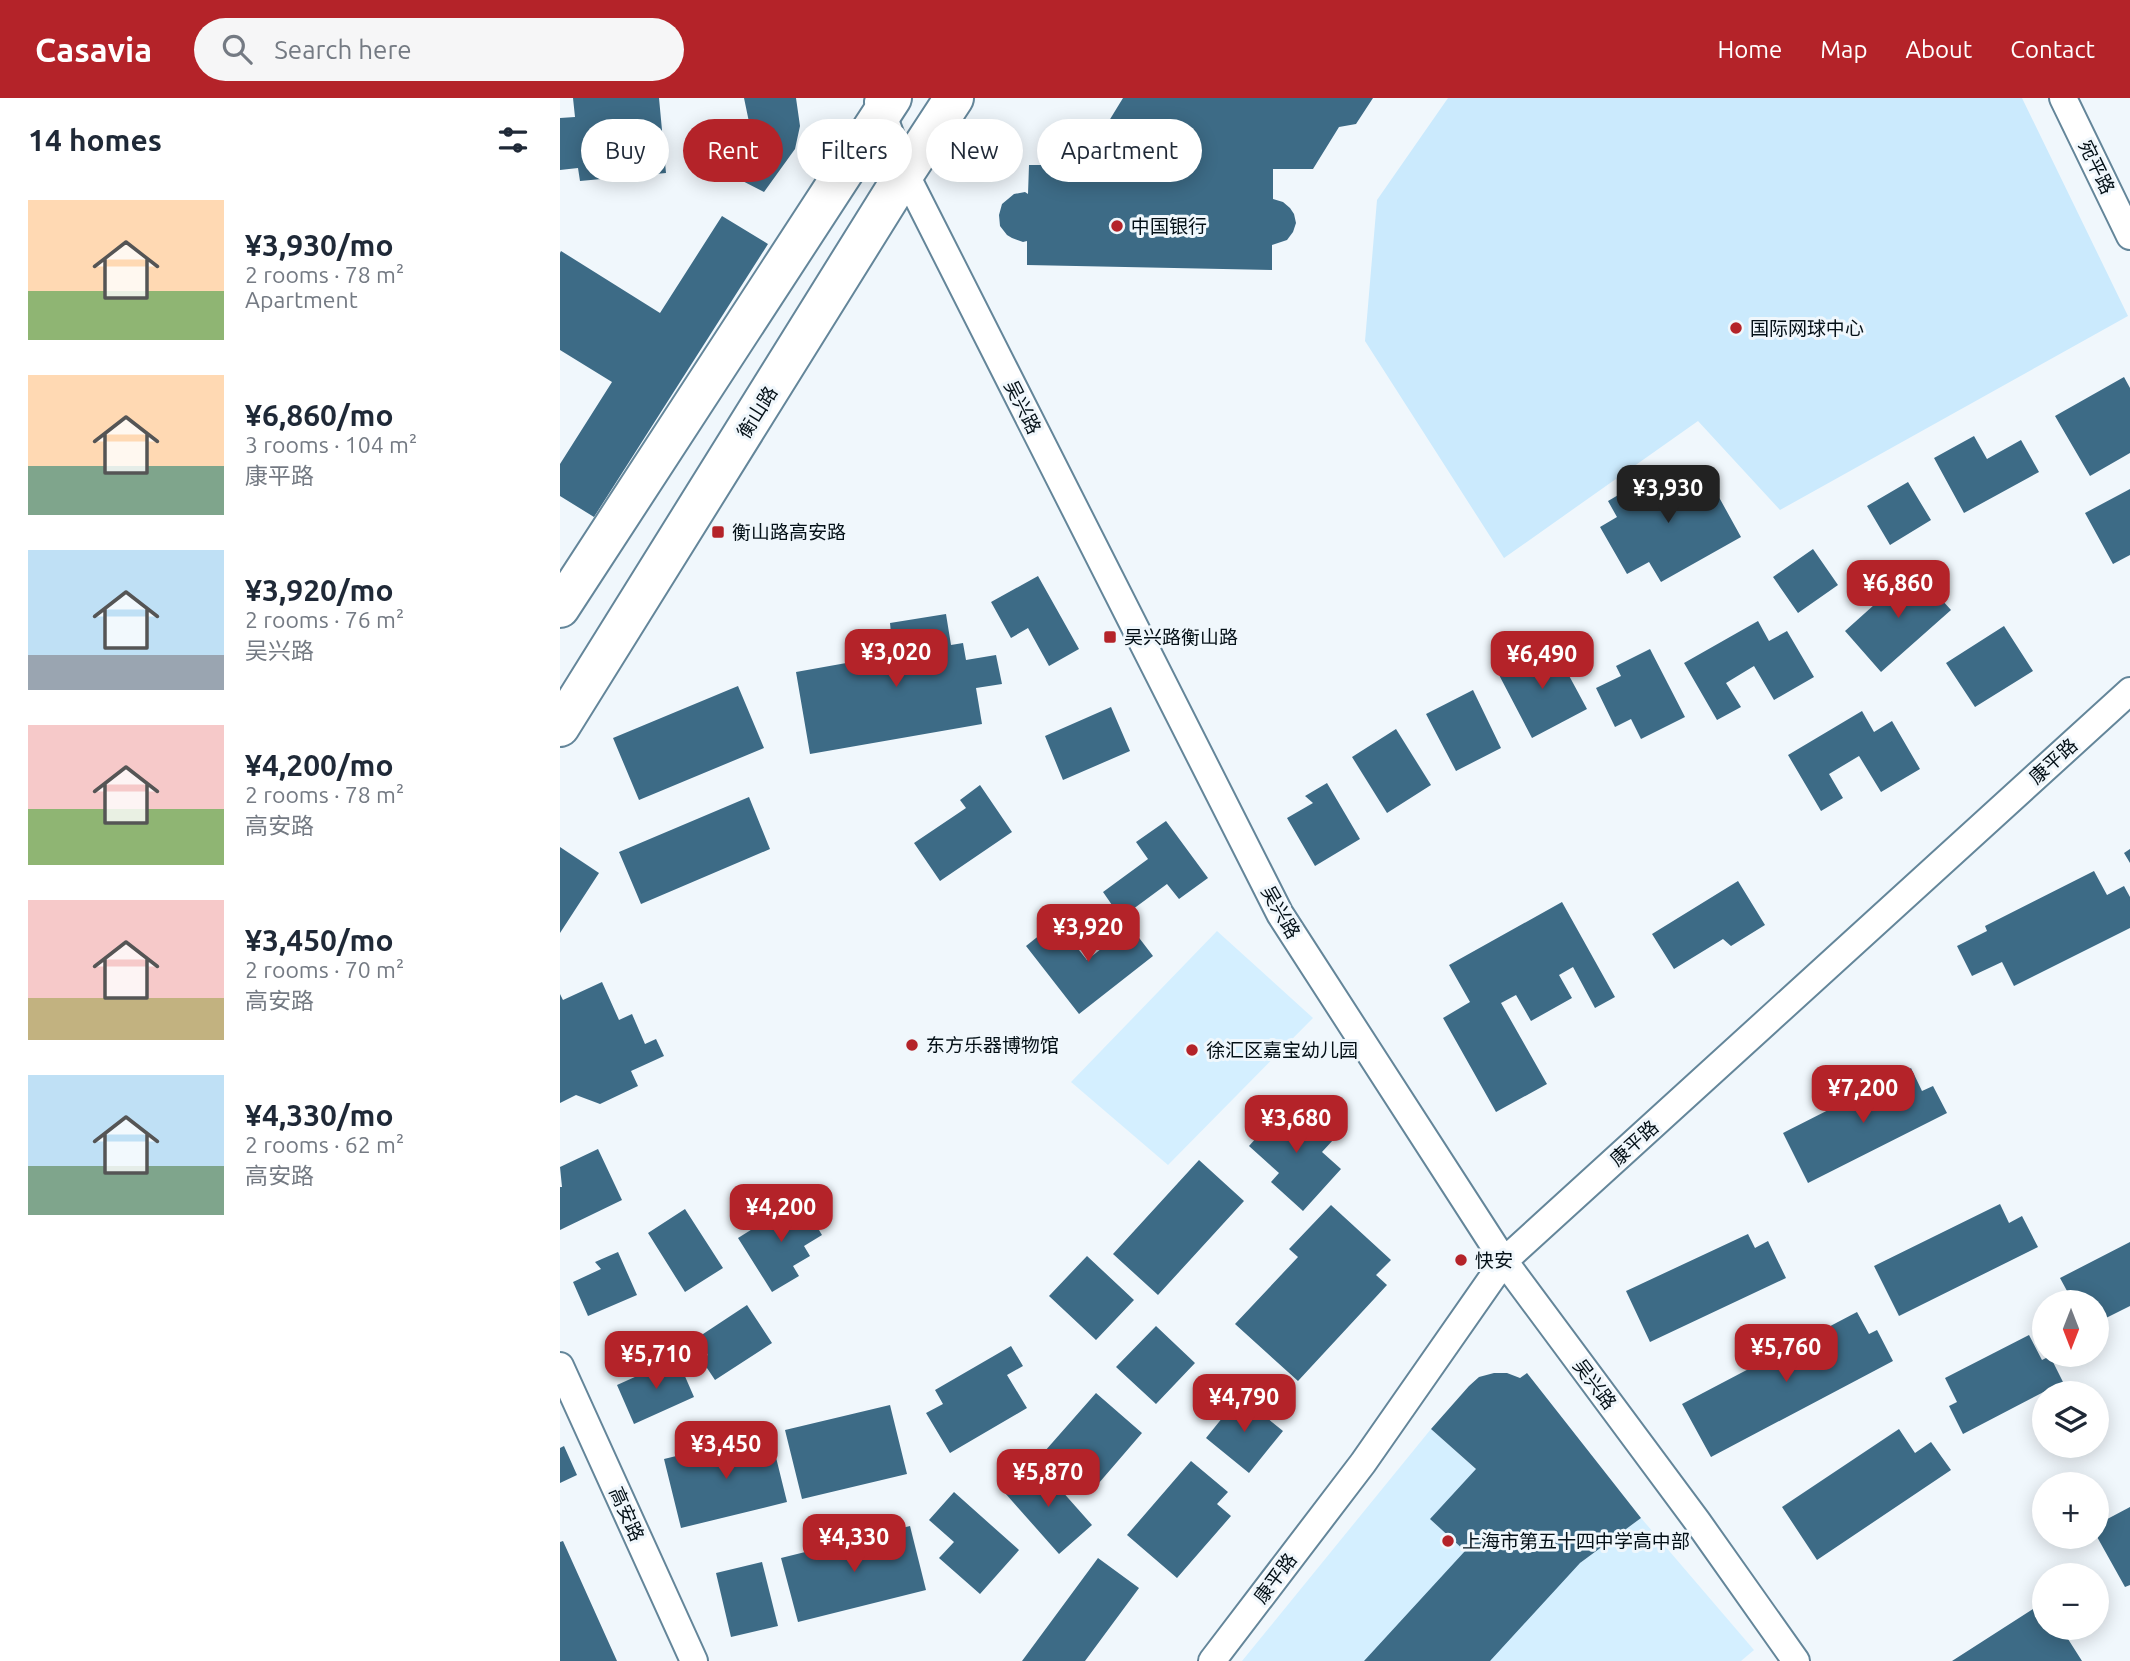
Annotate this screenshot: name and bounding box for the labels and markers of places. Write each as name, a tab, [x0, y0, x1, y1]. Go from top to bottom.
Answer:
place label: 中国银行	[1131, 215, 1207, 237]
marker: 中国银行	[1109, 218, 1125, 234]
place label: 国际网球中心	[1750, 317, 1864, 339]
marker: 国际网球中心	[1728, 320, 1744, 336]
pin: ¥3,930	[1611, 466, 1725, 525]
place label: 衡山路高安路	[732, 521, 846, 543]
marker: 衡山路高安路	[710, 524, 726, 540]
pin: ¥6,860	[1841, 560, 1955, 620]
place label: 吴兴路衡山路	[1124, 626, 1238, 648]
marker: 吴兴路衡山路	[1102, 629, 1118, 645]
pin: ¥3,020	[839, 630, 953, 689]
pin: ¥6,490	[1485, 632, 1599, 691]
pin: ¥3,920	[1031, 904, 1145, 964]
place label: 东方乐器博物馆	[926, 1034, 1059, 1056]
marker: 东方乐器博物馆	[904, 1037, 920, 1053]
place label: 徐汇区嘉宝幼儿园	[1206, 1039, 1358, 1061]
marker: 徐汇区嘉宝幼儿园	[1184, 1042, 1200, 1058]
pin: ¥7,200	[1806, 1066, 1920, 1125]
pin: ¥3,680	[1239, 1096, 1353, 1155]
pin: ¥4,200	[724, 1184, 838, 1244]
place label: 快安	[1475, 1249, 1513, 1271]
marker: 快安	[1453, 1252, 1469, 1268]
pin: ¥5,760	[1729, 1324, 1843, 1384]
pin: ¥5,710	[599, 1332, 713, 1391]
pin: ¥4,790	[1187, 1374, 1301, 1434]
pin: ¥3,450	[669, 1422, 783, 1481]
pin: ¥5,870	[991, 1450, 1105, 1509]
pin: ¥4,330	[797, 1514, 911, 1574]
place label: 上海市第五十四中学高中部	[1462, 1530, 1690, 1552]
marker: 上海市第五十四中学高中部	[1440, 1533, 1456, 1549]

